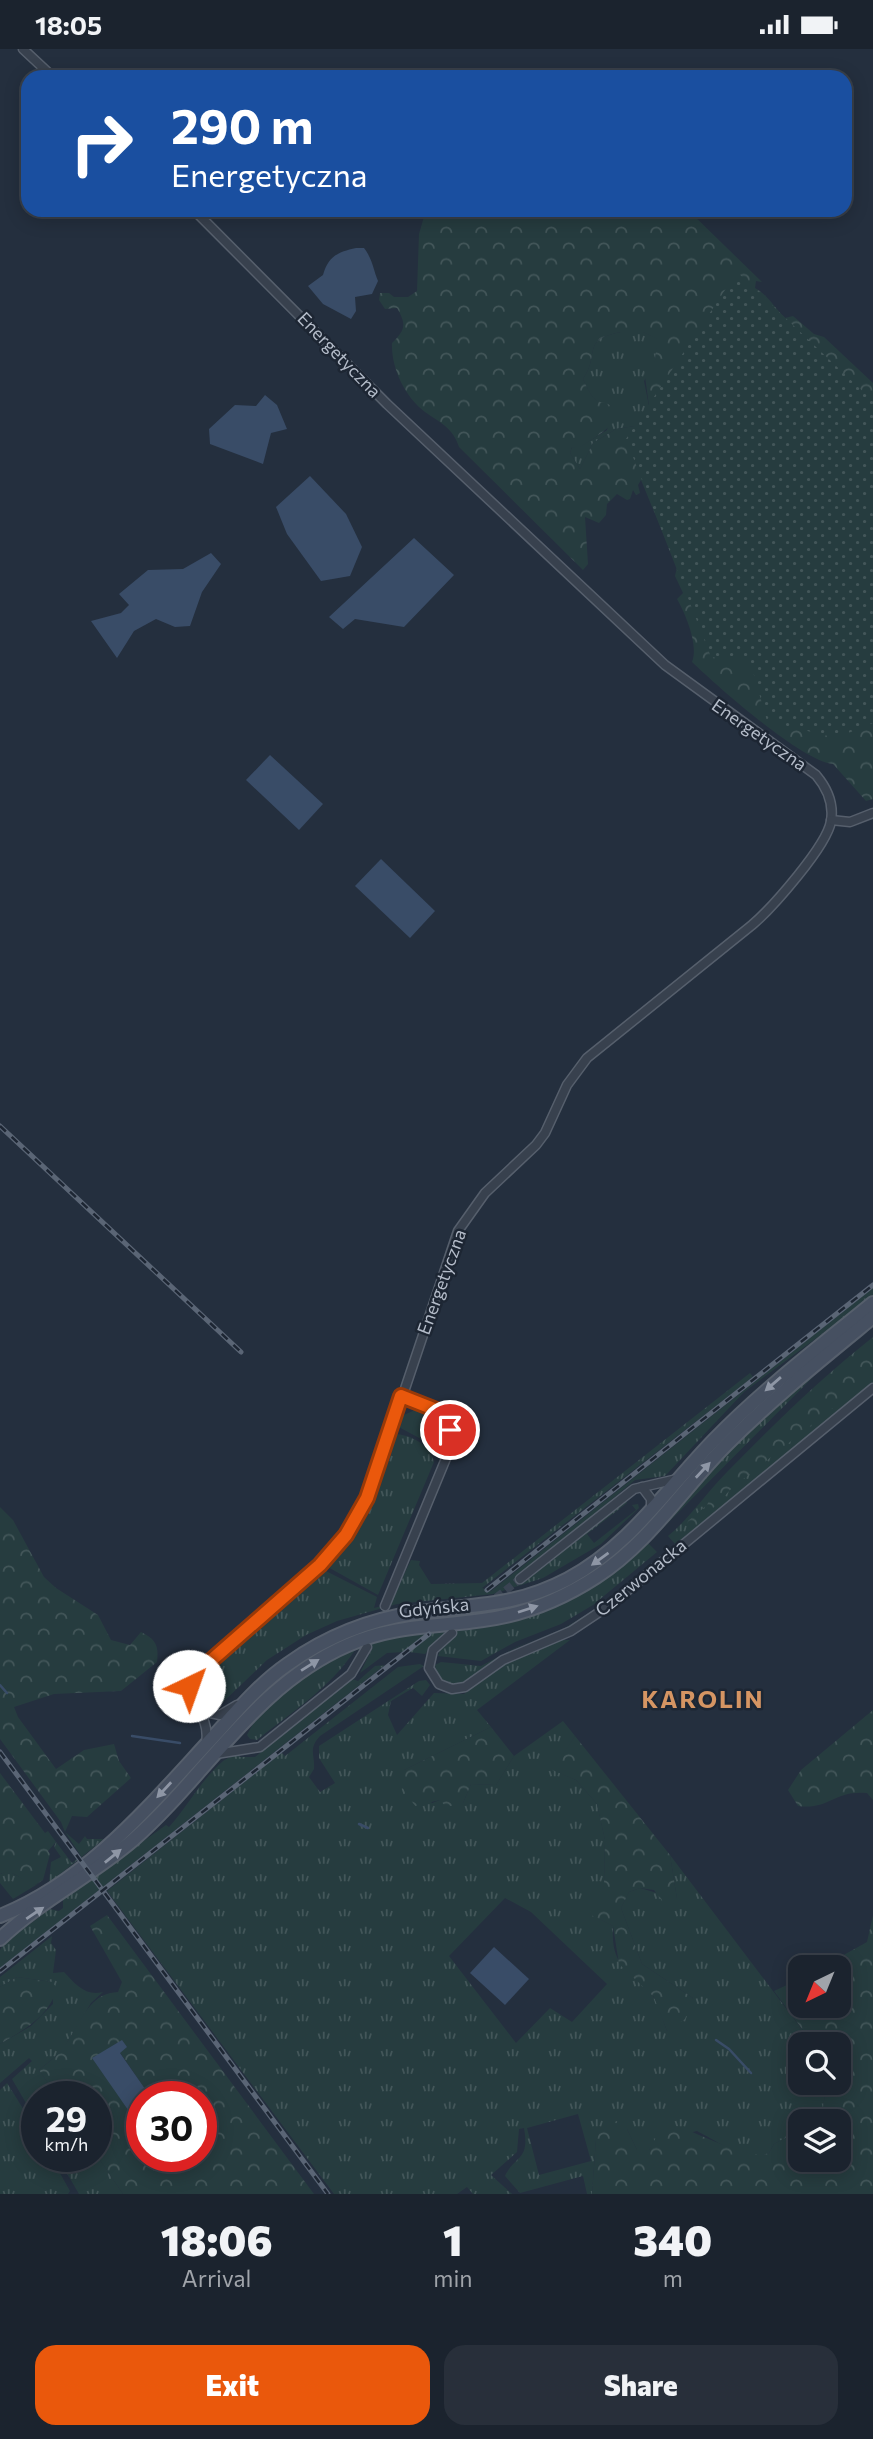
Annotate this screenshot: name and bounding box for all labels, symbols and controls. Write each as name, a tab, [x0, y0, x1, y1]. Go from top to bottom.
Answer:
text: 18:05	[35, 9, 102, 40]
text: 290 m	[171, 94, 313, 154]
icon: right	[56, 98, 147, 189]
text: Energetyczna	[171, 154, 368, 194]
street label: Energetyczna	[293, 307, 386, 402]
street label: Energetyczna	[708, 693, 811, 775]
street label: Energetyczna	[412, 1226, 470, 1337]
one-way arrow	[764, 1376, 782, 1392]
pin	[420, 1400, 480, 1460]
icon: arrive	[431, 1411, 469, 1449]
one-way arrow	[695, 1462, 711, 1479]
street label: Czerwonacka	[590, 1534, 690, 1621]
one-way arrow	[591, 1552, 609, 1566]
street label: Gdyńska	[398, 1592, 470, 1622]
one-way arrow	[518, 1603, 539, 1614]
position arrow	[152, 1649, 226, 1723]
one-way arrow	[301, 1658, 320, 1671]
district label: KAROLIN	[641, 1684, 765, 1713]
one-way arrow	[156, 1781, 172, 1798]
one-way arrow	[104, 1848, 122, 1863]
one-way arrow	[26, 1906, 44, 1920]
north arrow	[788, 1955, 850, 2018]
map controls	[788, 1955, 851, 2172]
button: search	[788, 2032, 851, 2095]
speed limit sign: 30	[126, 2081, 217, 2172]
text: 29	[46, 2096, 87, 2139]
button: layers	[788, 2109, 851, 2172]
text: km/h	[45, 2133, 88, 2155]
text: 18:06	[161, 2213, 273, 2265]
text: 1	[443, 2213, 463, 2265]
text: 340	[633, 2213, 712, 2265]
text: Arrival	[182, 2264, 251, 2292]
text: min	[433, 2264, 473, 2292]
text: m	[663, 2264, 683, 2292]
button: Exit	[35, 2345, 430, 2425]
button: Share	[444, 2345, 838, 2425]

